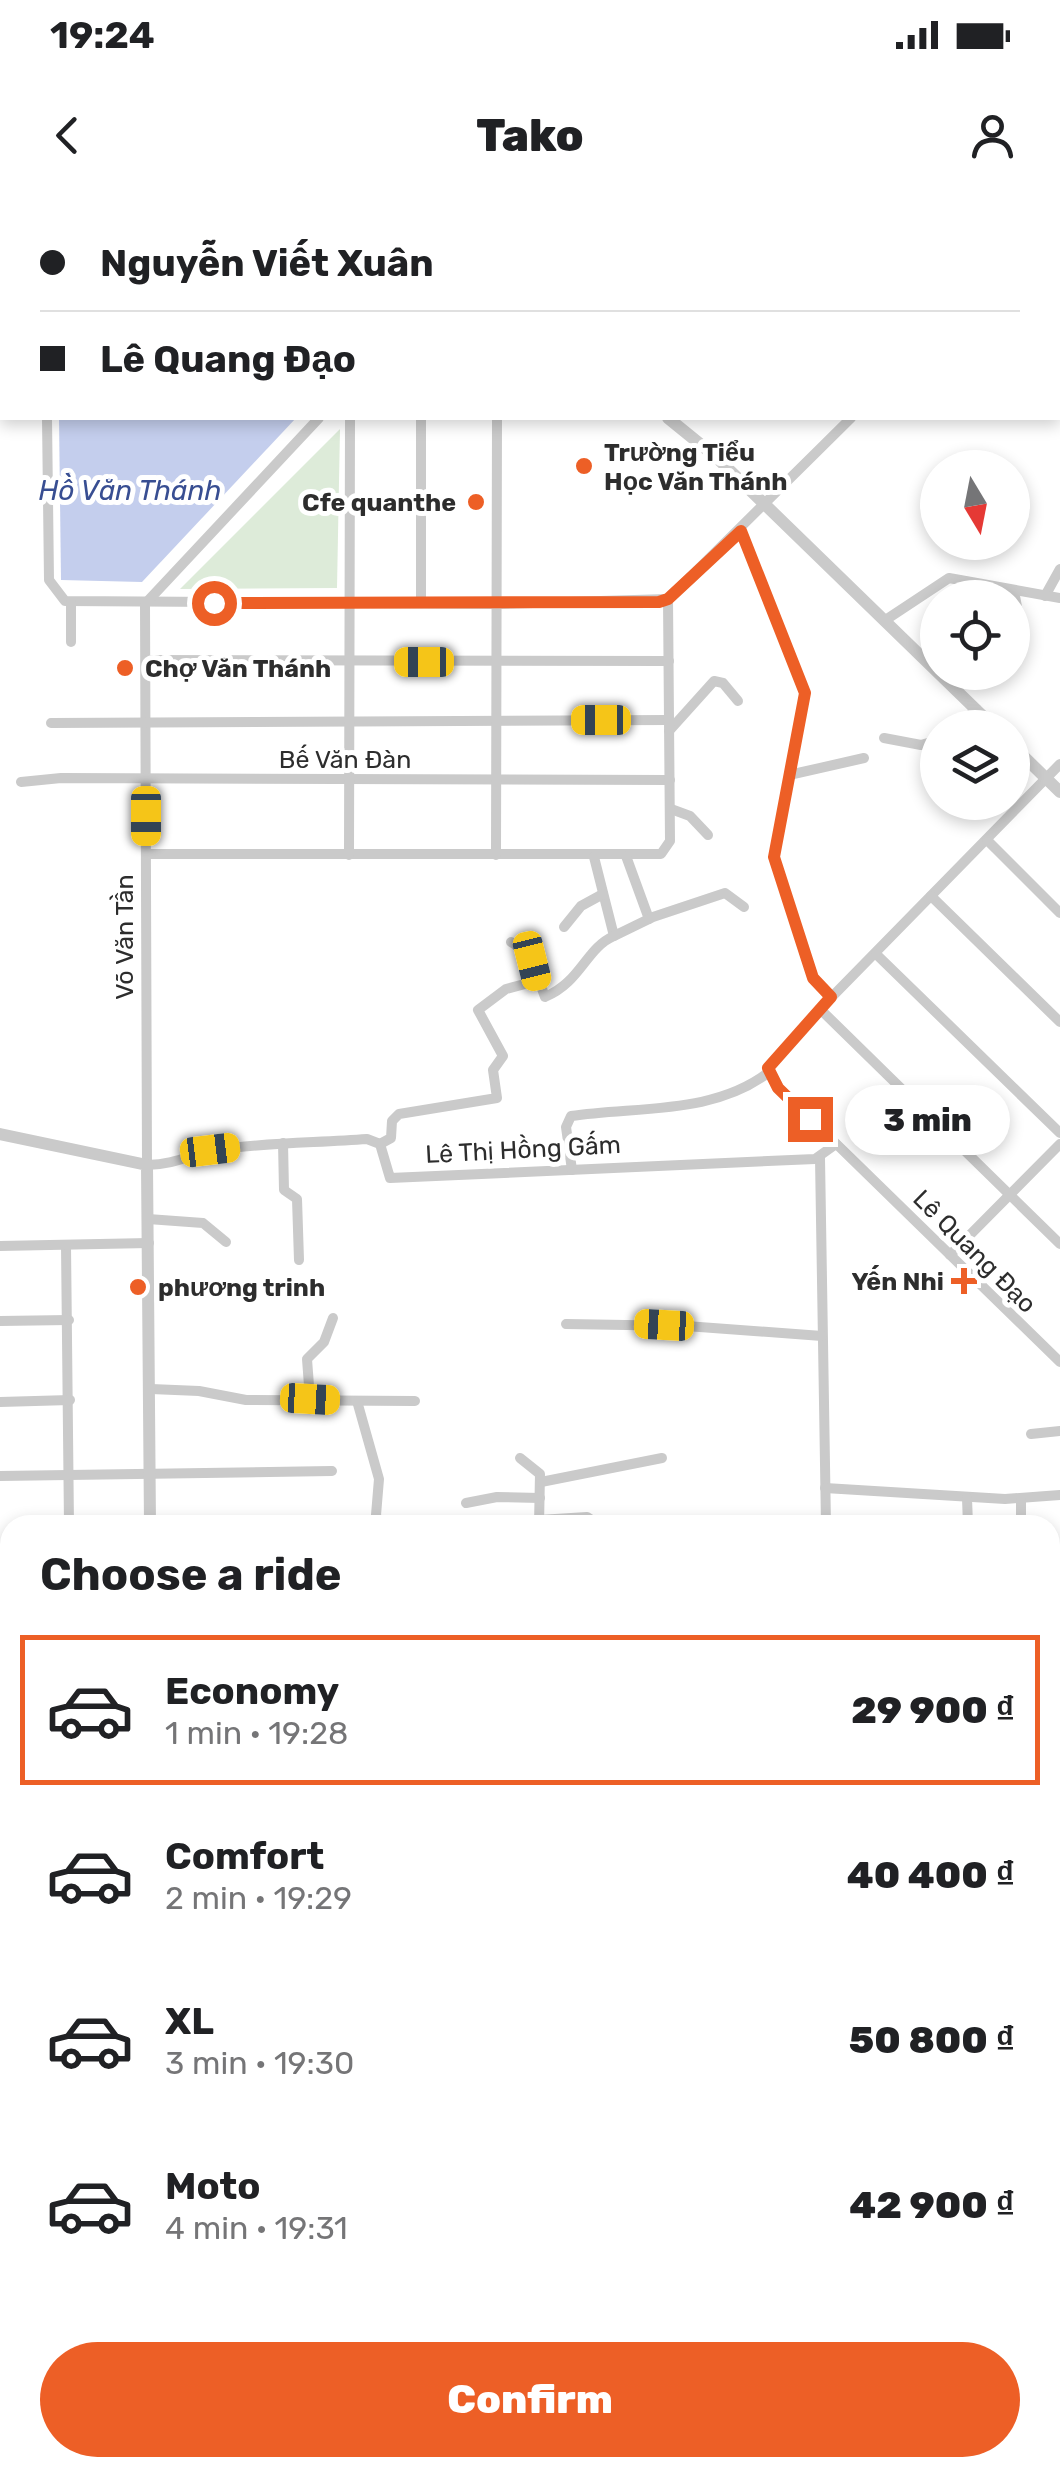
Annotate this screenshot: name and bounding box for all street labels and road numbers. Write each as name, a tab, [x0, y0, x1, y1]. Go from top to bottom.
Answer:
street label: Bế Văn Đàn	[279, 744, 411, 774]
street label: Võ Văn Tần	[109, 874, 139, 1000]
street label: Lê Thị Hồng Gấm	[425, 1129, 621, 1169]
street label: Lê Quang Đạo	[907, 1184, 1042, 1319]

